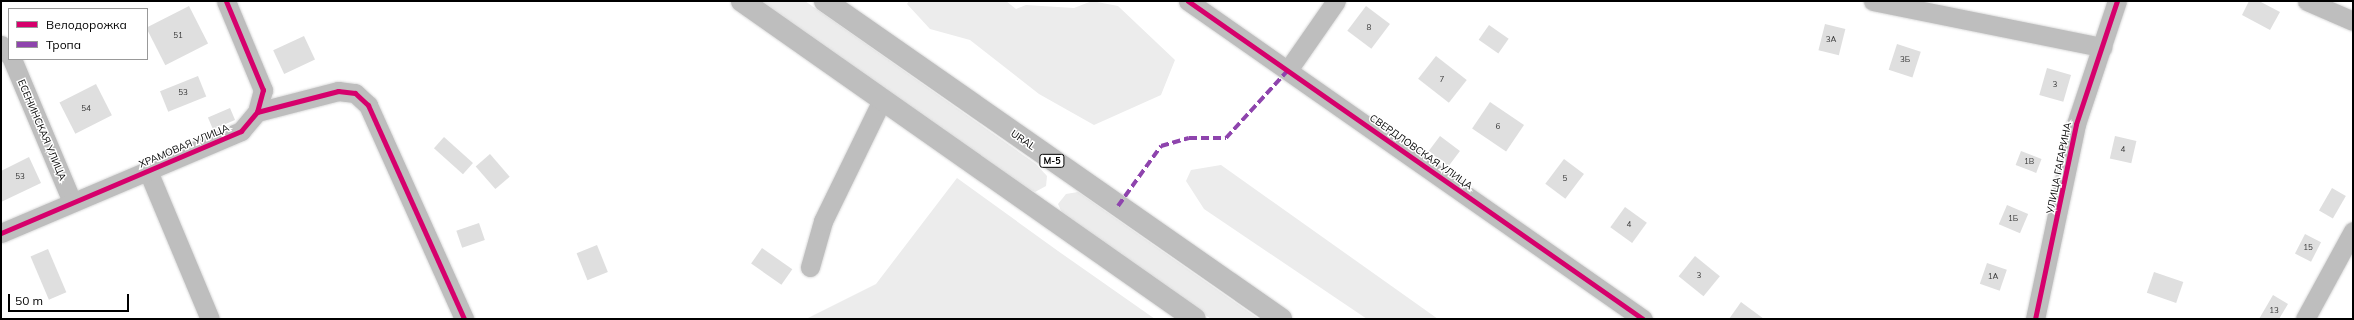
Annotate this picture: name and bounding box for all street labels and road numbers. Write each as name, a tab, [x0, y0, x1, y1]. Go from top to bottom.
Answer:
street label: ЕСЕНИНСКАЯ УЛИЦА	[15, 78, 69, 182]
street label: СВЕРДЛОВСКАЯ УЛИЦА	[1367, 112, 1475, 192]
street label: УЛИЦА ГАГАРИНА	[2044, 121, 2074, 215]
street label: ХРАМОВАЯ УЛИЦА	[137, 122, 231, 170]
street label: URAL	[1009, 127, 1037, 153]
road number: М-5	[1039, 154, 1065, 168]

